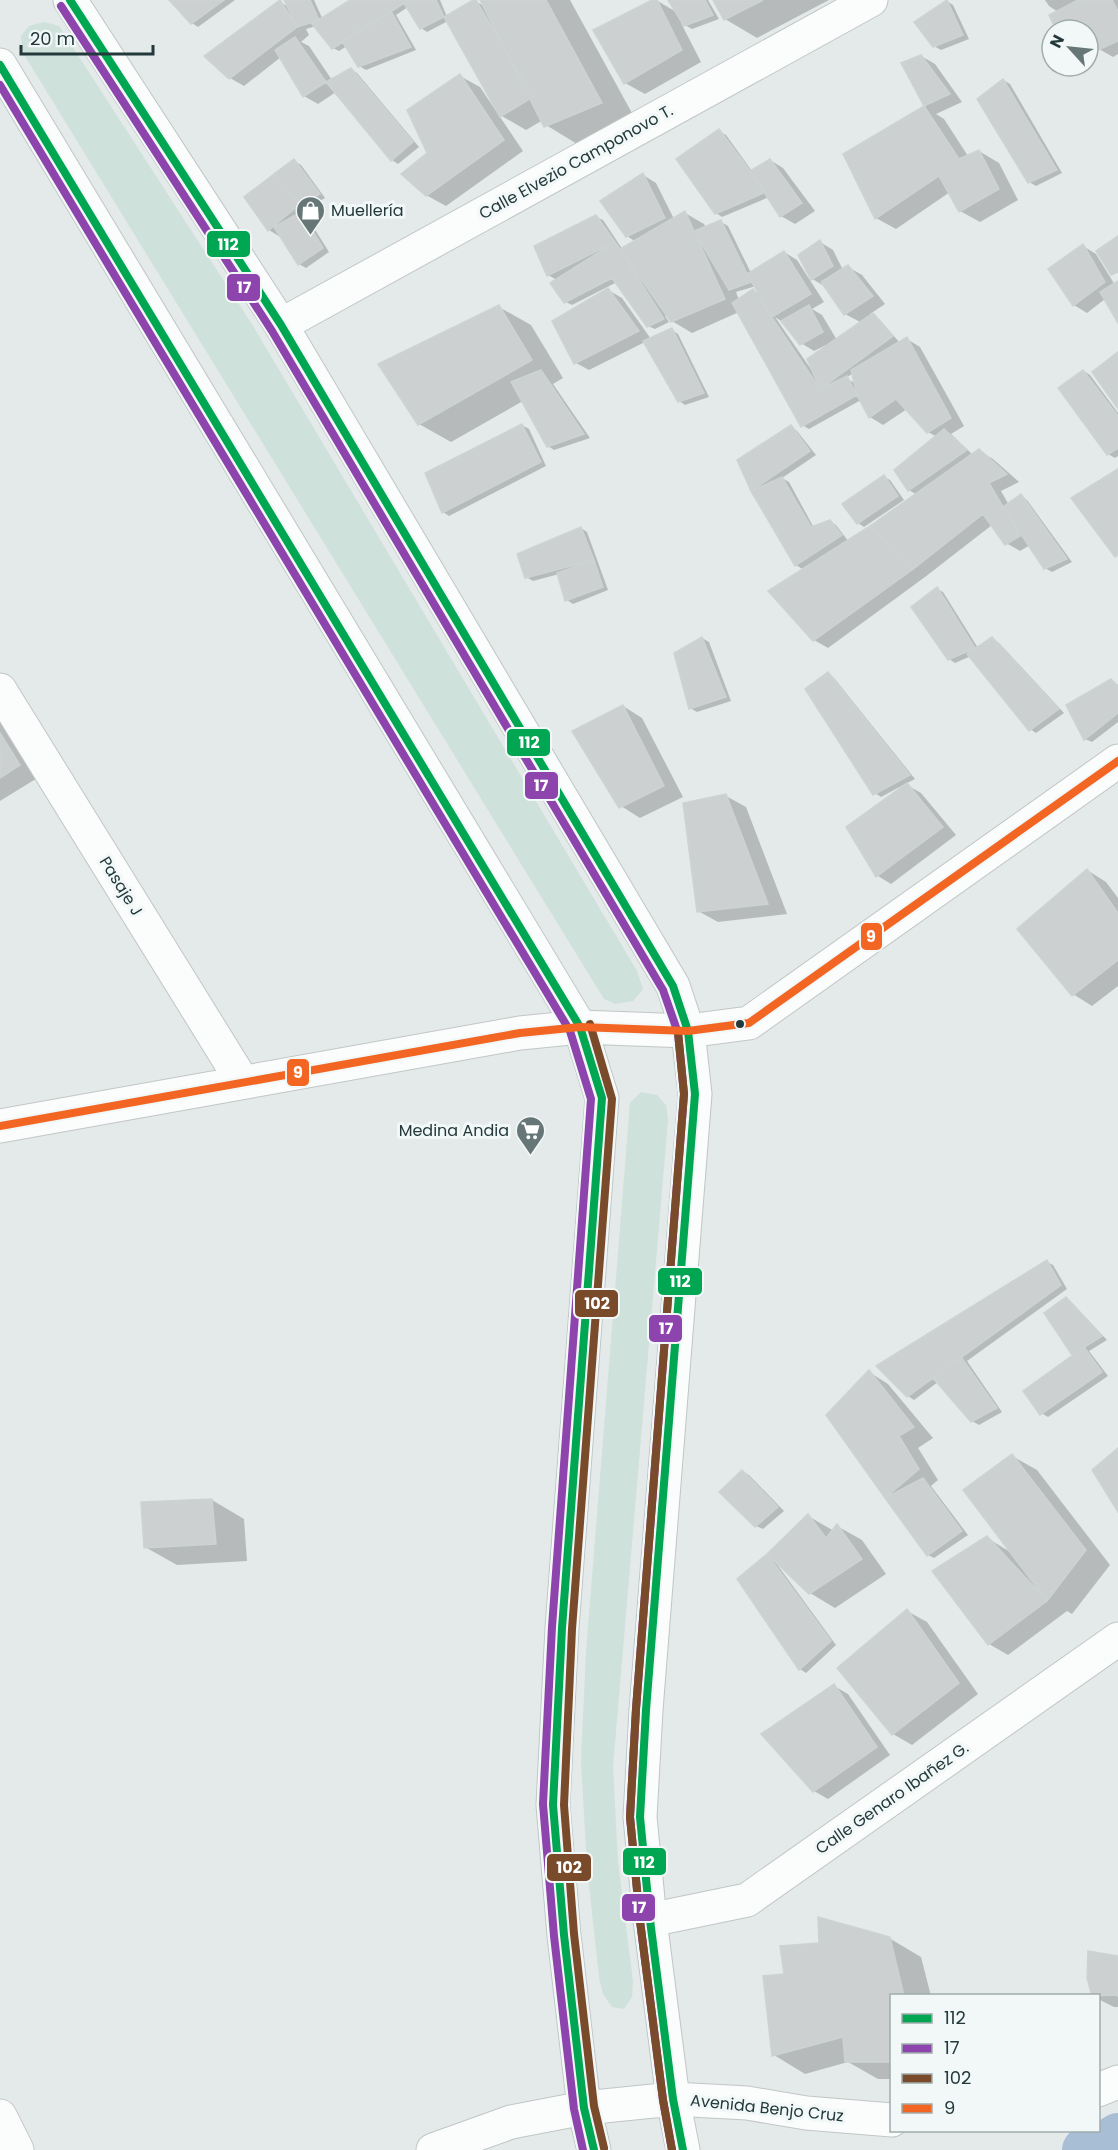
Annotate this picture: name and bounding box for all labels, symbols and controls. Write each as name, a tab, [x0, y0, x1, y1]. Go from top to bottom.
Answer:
scale bar	[21, 18, 153, 56]
north arrow	[1040, 18, 1100, 78]
text: 20 m	[30, 26, 75, 51]
text: N	[1044, 31, 1070, 52]
street label: Calle Elvezio Camponovo T.	[475, 99, 677, 225]
shop icon: Muellería	[294, 194, 326, 236]
place label: Muellería	[331, 199, 403, 222]
line badge: 112	[206, 230, 251, 258]
text: 112	[217, 233, 239, 256]
line badge: 17	[226, 273, 261, 302]
text: 17	[237, 276, 252, 299]
line badge: 112	[506, 728, 551, 757]
text: 112	[518, 731, 540, 754]
line badge: 17	[524, 771, 559, 800]
text: 17	[534, 774, 549, 797]
street label: Pasaje J	[94, 852, 148, 920]
line badge: 9	[860, 922, 883, 951]
text: 9	[866, 925, 876, 948]
unlabelled marker	[734, 1018, 746, 1030]
line badge: 9	[286, 1058, 310, 1087]
text: 9	[293, 1061, 303, 1084]
supermarket icon: Medina Andia	[514, 1114, 546, 1156]
place label: Medina Andia	[399, 1119, 509, 1142]
line badge: 112	[657, 1267, 703, 1296]
text: 112	[669, 1270, 691, 1293]
line badge: 102	[574, 1289, 619, 1318]
text: 102	[584, 1292, 610, 1315]
line badge: 17	[648, 1314, 683, 1343]
text: 17	[659, 1317, 674, 1340]
street label: Calle Genaro Ibañez G.	[811, 1736, 973, 1860]
line badge: 112	[622, 1847, 667, 1876]
text: 112	[633, 1851, 655, 1874]
line badge: 102	[546, 1853, 592, 1882]
text: 102	[556, 1856, 582, 1879]
line badge: 17	[621, 1893, 656, 1922]
text: 17	[632, 1896, 647, 1919]
legend	[890, 1994, 1100, 2132]
text: 112	[944, 2005, 966, 2030]
text: 17	[944, 2035, 960, 2060]
text: 102	[944, 2065, 971, 2090]
street label: Avenida Benjo Cruz	[689, 2089, 845, 2127]
text: 9	[944, 2095, 955, 2120]

